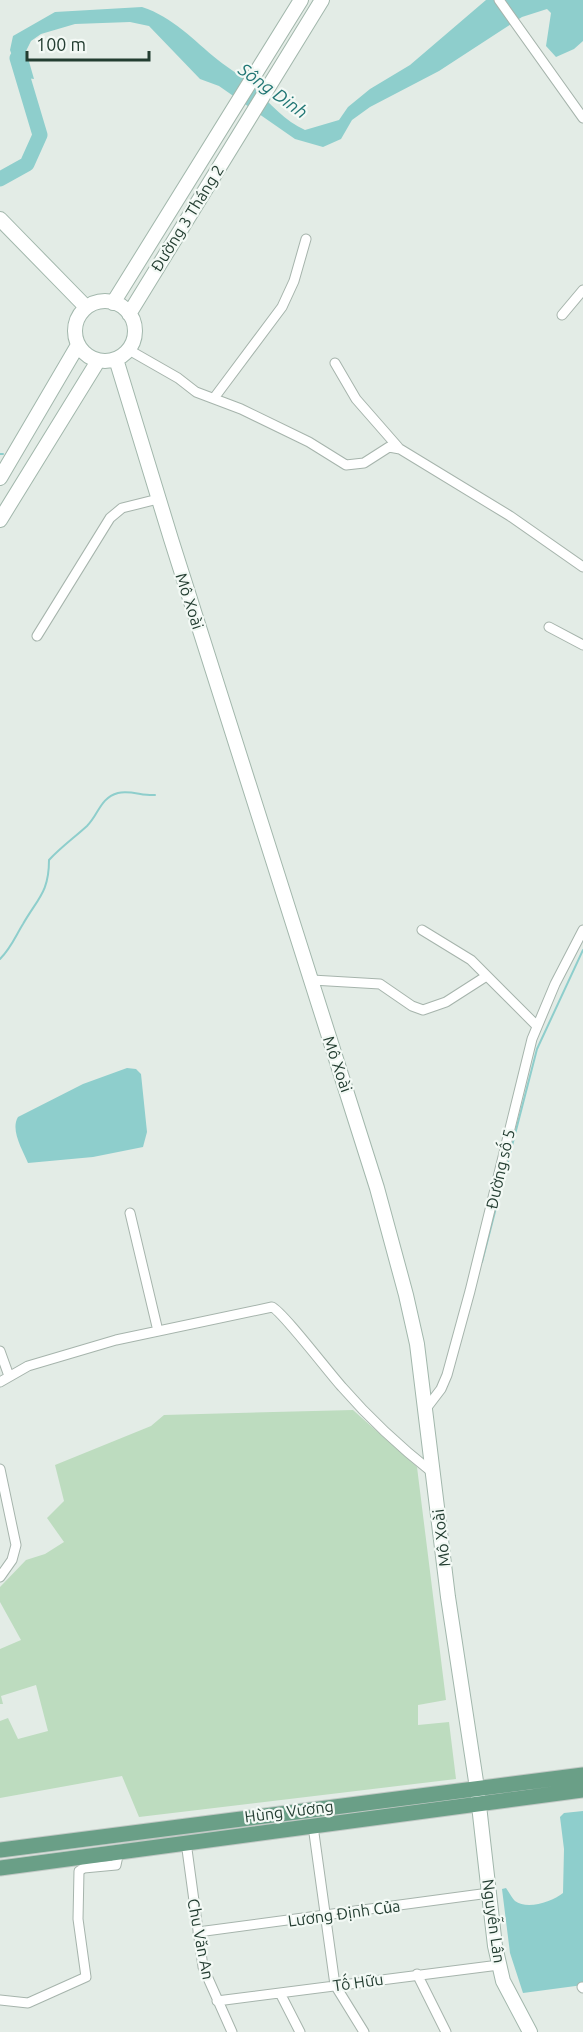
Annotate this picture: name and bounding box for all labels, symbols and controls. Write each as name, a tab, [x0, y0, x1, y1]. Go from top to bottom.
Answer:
scale bar	[27, 24, 148, 62]
text: 100 m	[36, 34, 86, 54]
water label: Sông Dinh	[235, 58, 312, 122]
street label: Đường 3 Tháng 2	[147, 161, 227, 275]
street label: Mô Xoài	[172, 571, 208, 631]
street label: Mô Xoài	[320, 1034, 356, 1094]
street label: Đường số 5	[479, 1127, 518, 1211]
street label: Mô Xoài	[429, 1508, 453, 1568]
street label: Hùng Vương	[244, 1797, 334, 1825]
street label: Nguyễn Lân	[479, 1877, 512, 1964]
street label: Lương Định Của	[287, 1896, 401, 1930]
street label: Chu Văn An	[184, 1897, 218, 1981]
street label: Tố Hữu	[331, 1967, 384, 1994]

